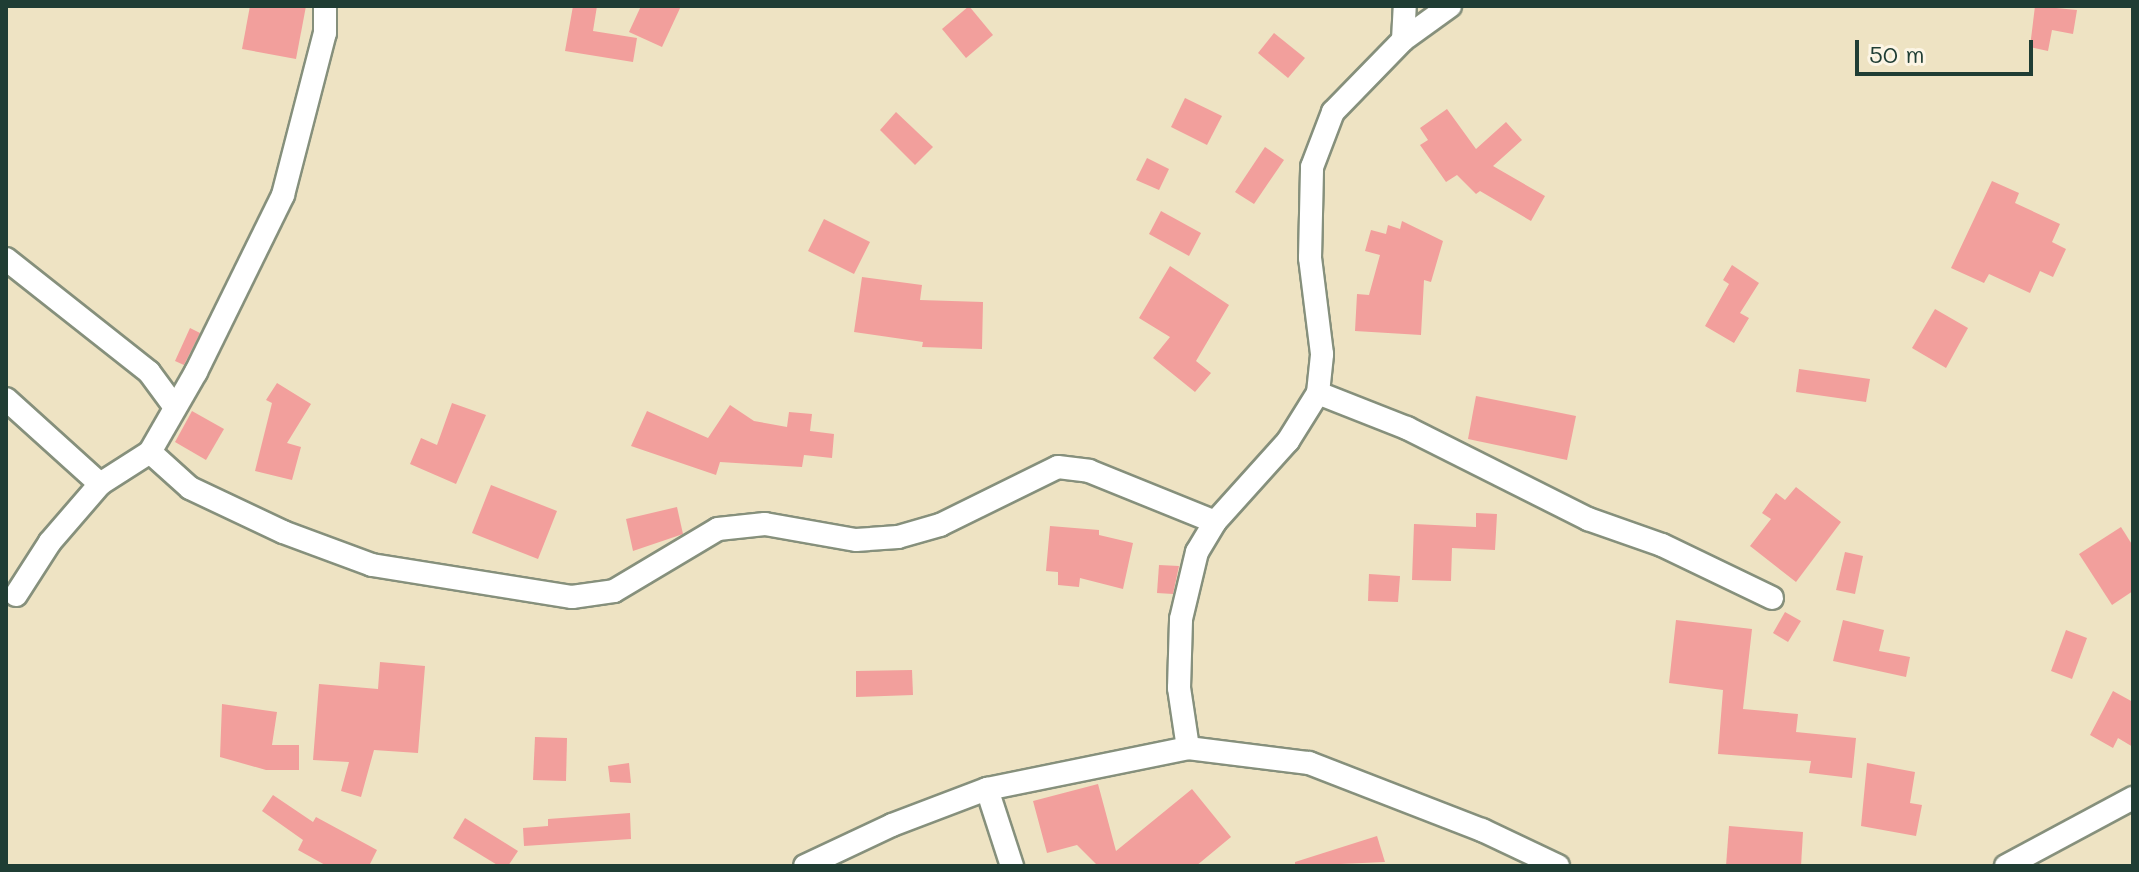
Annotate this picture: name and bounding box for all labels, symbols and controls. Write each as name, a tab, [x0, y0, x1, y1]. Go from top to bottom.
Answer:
scale bar	[1859, 24, 2037, 74]
text: 50 m	[1869, 38, 1925, 69]

